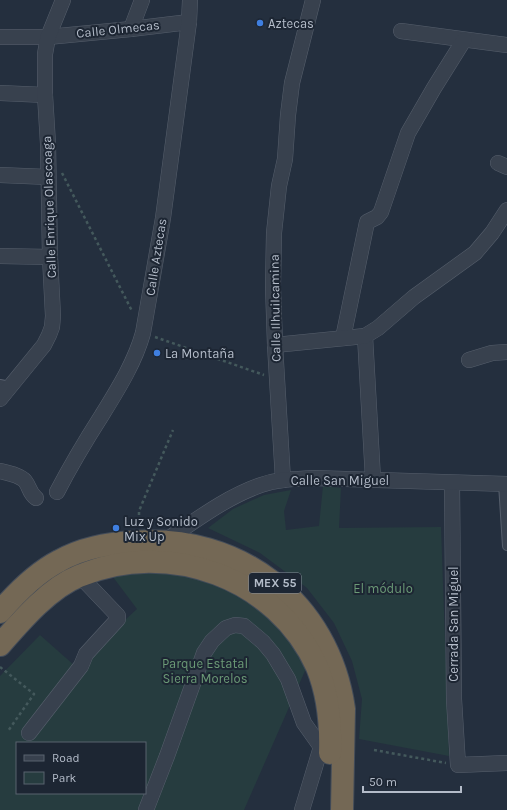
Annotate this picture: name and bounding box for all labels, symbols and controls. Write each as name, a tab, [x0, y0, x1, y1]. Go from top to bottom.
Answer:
place label: Aztecas	[268, 16, 314, 31]
street label: Calle Olmecas	[76, 17, 161, 41]
marker: Aztecas	[255, 18, 265, 28]
street label: Calle Enrique Olascoaga	[39, 135, 60, 279]
street label: Calle Aztecas	[142, 217, 170, 297]
street label: Calle Ilhuilcamina	[267, 254, 283, 362]
place label: La Montaña	[165, 346, 234, 361]
marker: La Montaña	[152, 348, 162, 358]
street label: Calle San Miguel	[291, 473, 389, 488]
place label: Luz y Sonido Mix Up	[124, 514, 198, 544]
marker: Luz y Sonido Mix Up	[111, 523, 121, 533]
street label: Cerrada San Miguel	[446, 566, 461, 682]
road number: MEX 55	[249, 573, 301, 593]
park label: El módulo	[353, 581, 413, 596]
park label: Parque Estatal Sierra Morelos	[162, 656, 248, 686]
legend	[16, 742, 146, 794]
text: Road	[52, 751, 80, 765]
scale bar	[363, 768, 461, 794]
text: Park	[52, 771, 77, 785]
text: 50 m	[369, 775, 397, 789]

